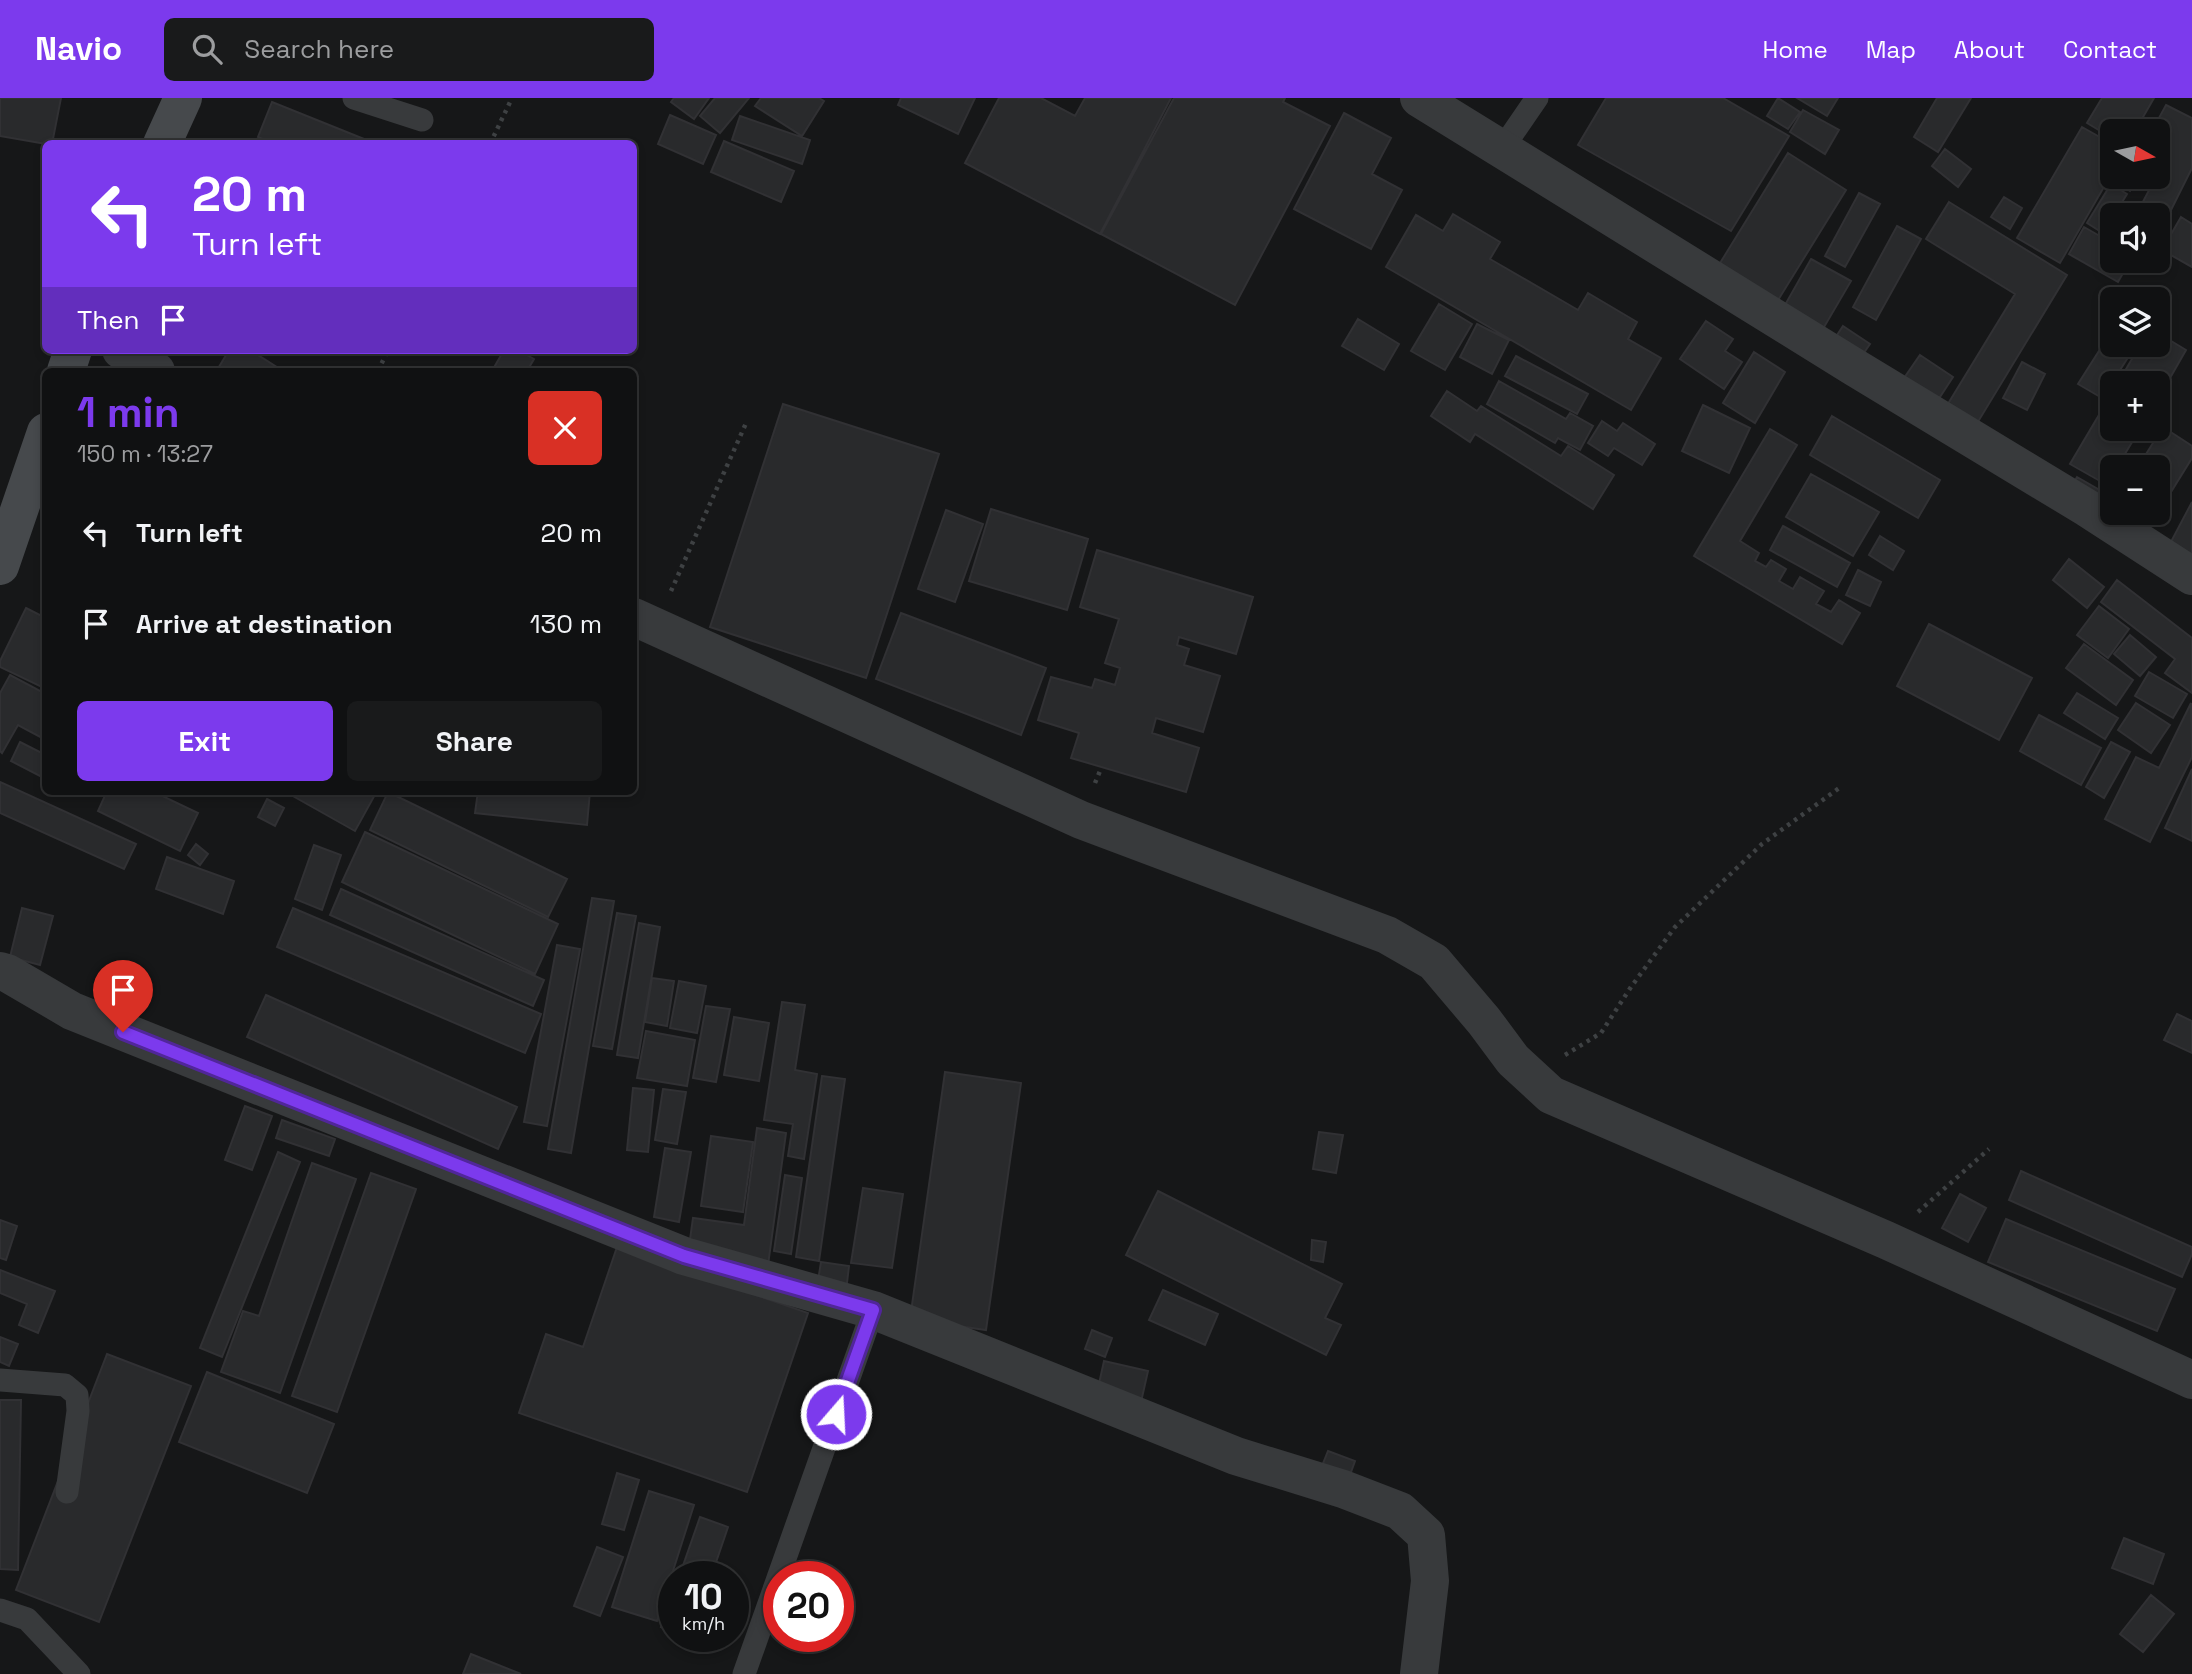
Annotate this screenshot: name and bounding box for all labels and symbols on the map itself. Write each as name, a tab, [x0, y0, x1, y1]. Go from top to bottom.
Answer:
north arrow	[2100, 119, 2170, 189]
pin	[93, 960, 153, 1032]
position arrow	[799, 1377, 873, 1451]
speed limit sign: 20	[763, 1561, 854, 1652]

